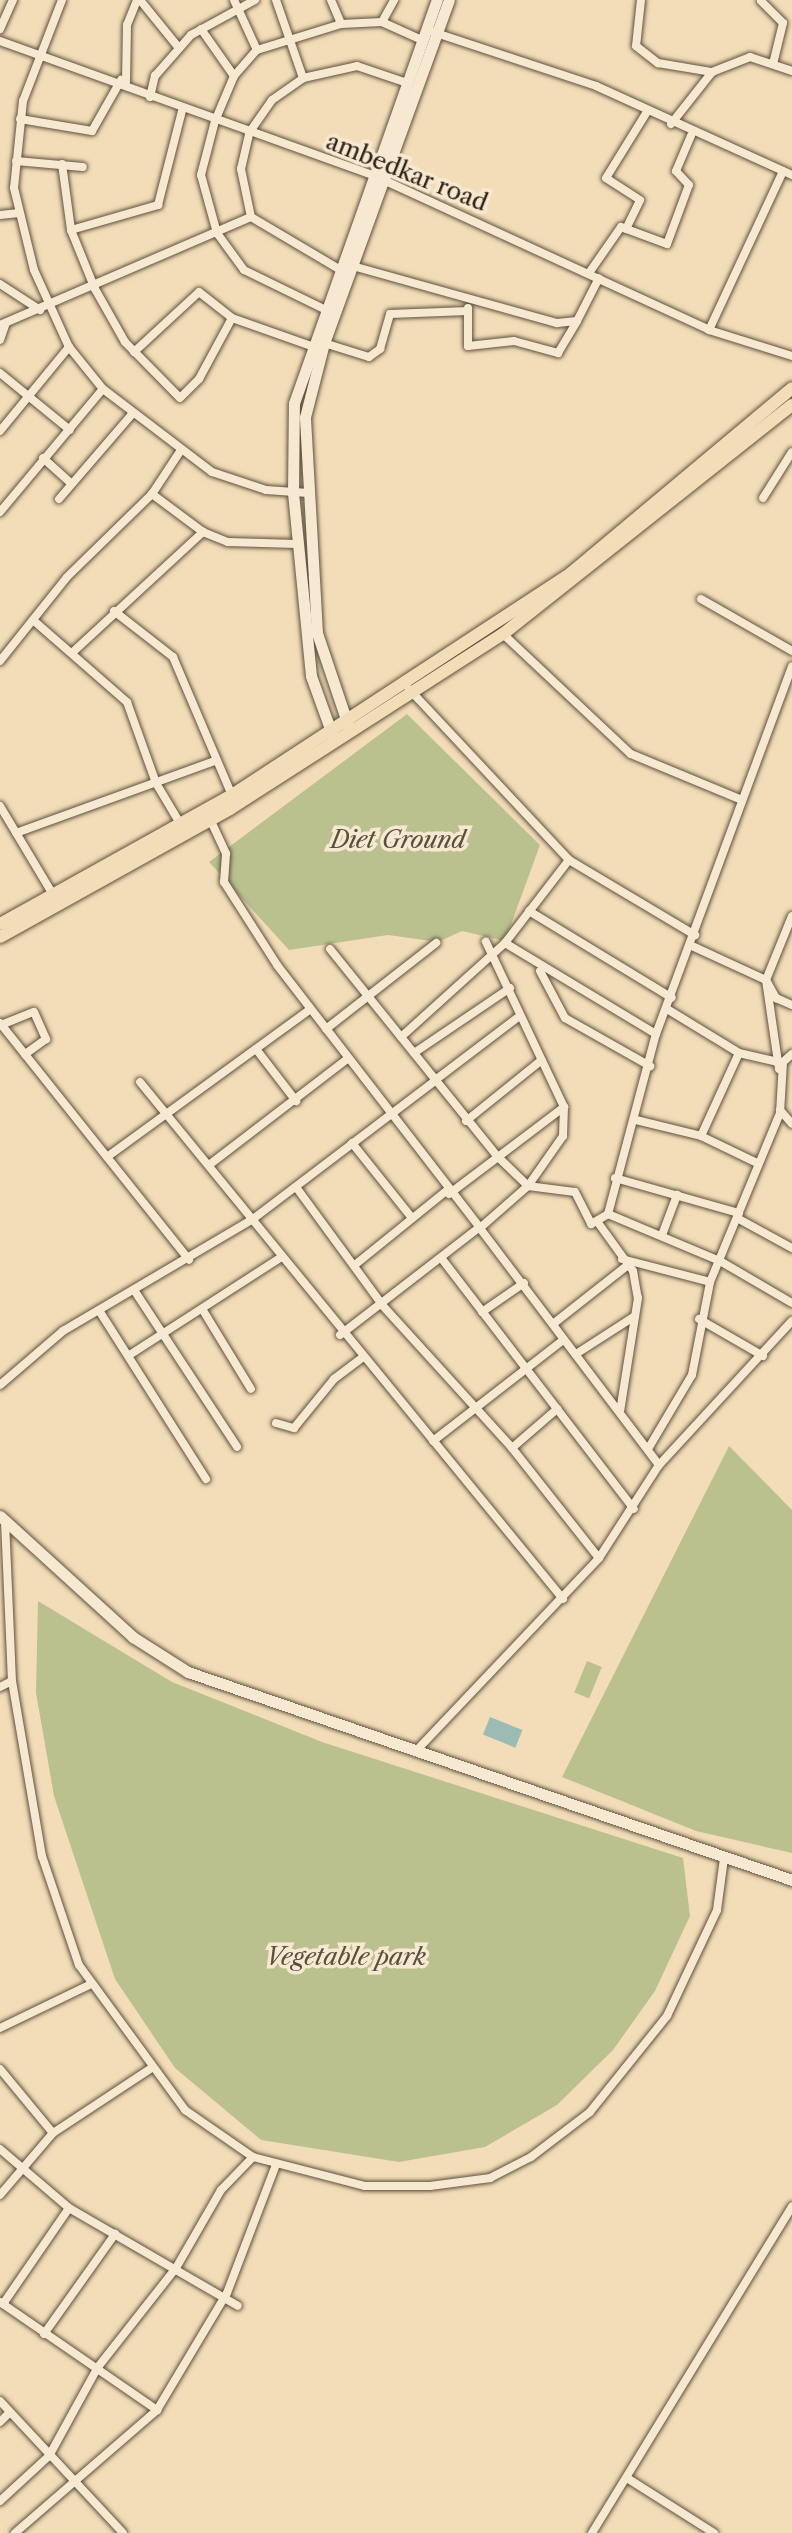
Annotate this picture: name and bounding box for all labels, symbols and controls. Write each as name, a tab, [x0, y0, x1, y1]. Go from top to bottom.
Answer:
street label: ambedkar road	[322, 126, 492, 218]
park label: Diet Ground	[331, 826, 465, 854]
park label: Vegetable park	[266, 1943, 426, 1971]

